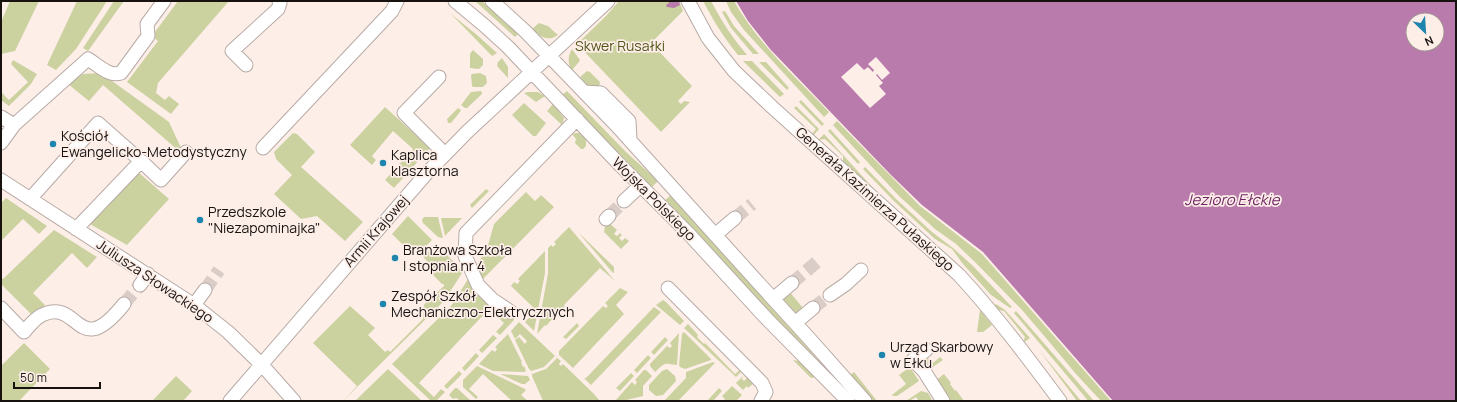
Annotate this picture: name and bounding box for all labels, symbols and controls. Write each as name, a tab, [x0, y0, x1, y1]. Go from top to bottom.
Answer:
north arrow	[1405, 12, 1445, 52]
text: N	[1423, 33, 1436, 50]
park label: Skwer Rusałki	[575, 36, 665, 55]
street label: Generała Kazimierza Pułaskiego	[792, 122, 959, 275]
place label: Kościół Ewangelicko-Metodystyczny	[61, 126, 247, 161]
marker: Kościół Ewangelicko-Metodystyczny	[48, 139, 58, 149]
place label: Kaplica klasztorna	[391, 145, 459, 180]
street label: Wojska Polskiego	[608, 153, 700, 245]
marker: Kaplica klasztorna	[378, 158, 388, 168]
water label: Jezioro Ełckie	[1184, 189, 1281, 210]
street label: Armii Krajowej	[339, 191, 412, 271]
place label: Przedszkole "Niezapominajka"	[208, 202, 321, 237]
marker: Przedszkole "Niezapominajka"	[195, 215, 205, 225]
street label: Juliusza Słowackiego	[93, 234, 217, 327]
place label: Branżowa Szkoła I stopnia nr 4	[403, 240, 512, 275]
marker: Branżowa Szkoła I stopnia nr 4	[390, 253, 400, 263]
place label: Zespół Szkół Mechaniczno-Elektrycznych	[391, 286, 574, 321]
marker: Zespół Szkół Mechaniczno-Elektrycznych	[378, 299, 388, 309]
place label: Urząd Skarbowy w Ełku	[890, 337, 994, 372]
marker: Urząd Skarbowy w Ełku	[877, 350, 887, 360]
scale bar	[14, 364, 100, 390]
text: 50 m	[20, 369, 47, 386]

